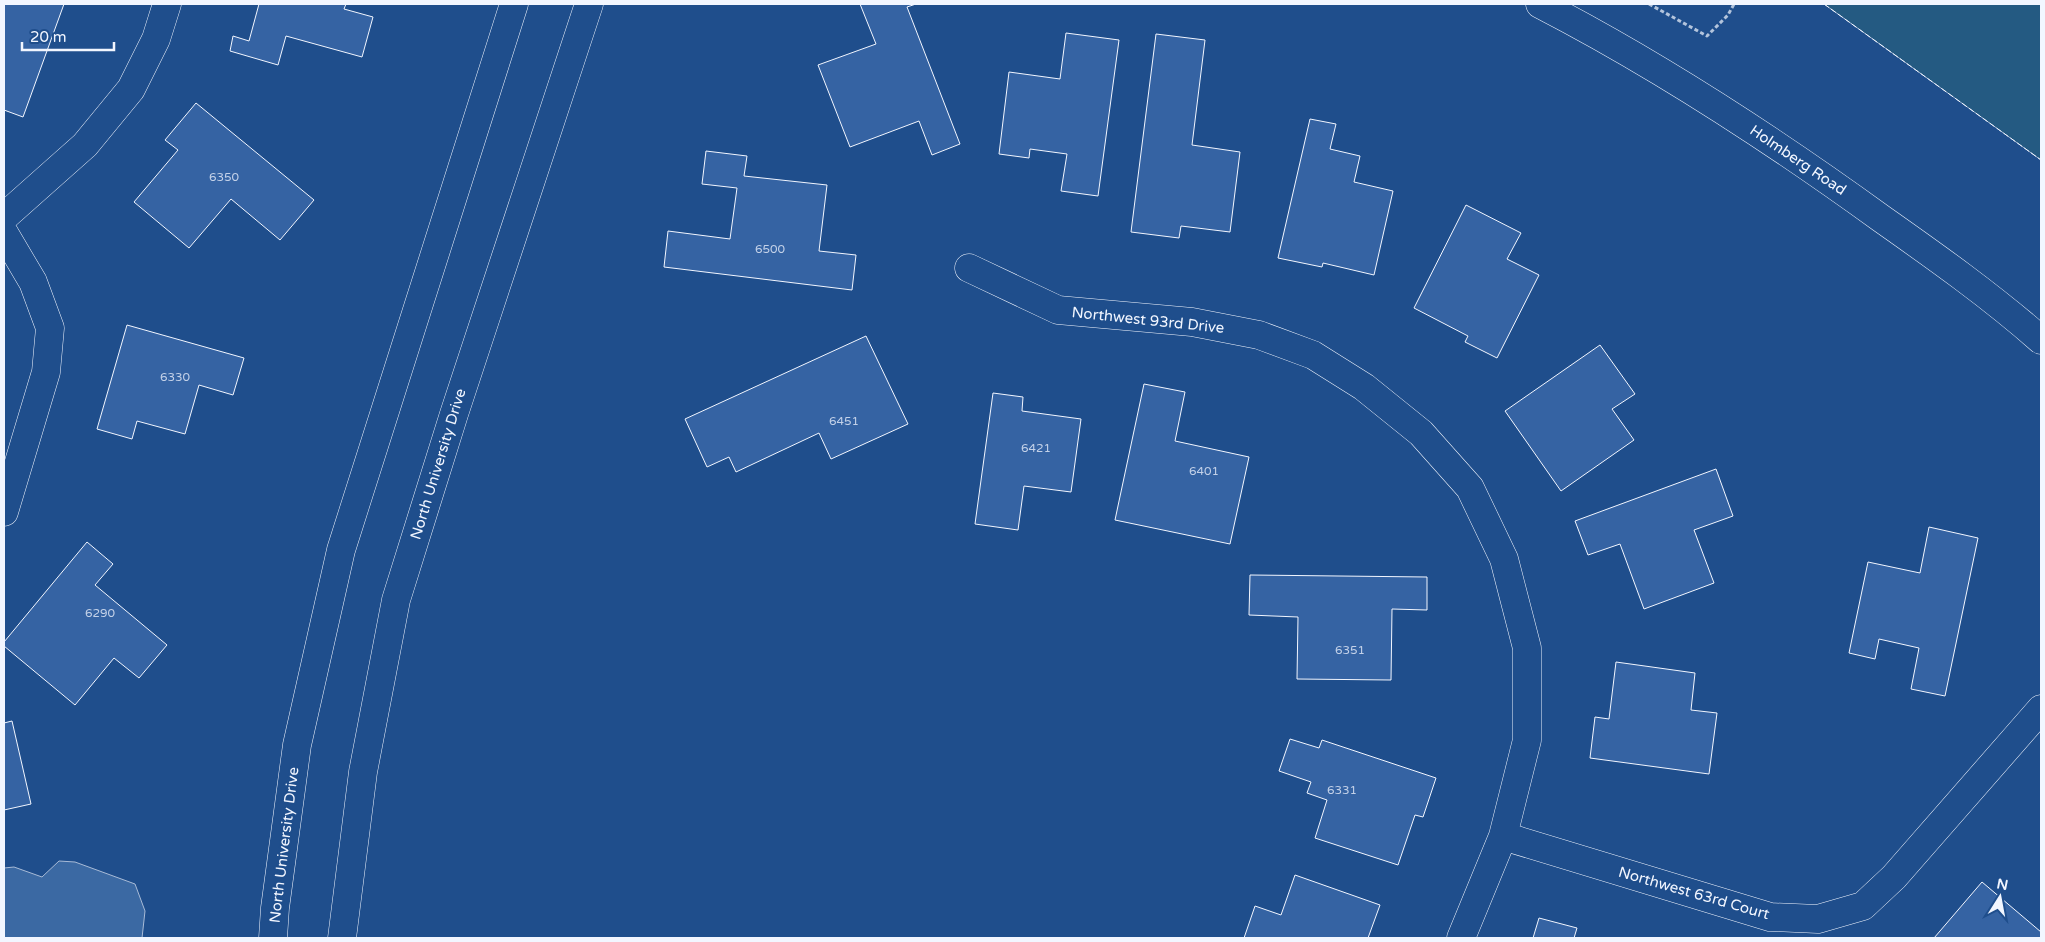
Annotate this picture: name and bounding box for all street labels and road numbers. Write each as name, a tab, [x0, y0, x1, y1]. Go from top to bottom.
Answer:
street label: Holmberg Road	[1746, 121, 1850, 199]
street label: Northwest 93rd Drive	[1071, 303, 1225, 337]
street label: North University Drive	[406, 386, 470, 542]
street label: North University Drive	[265, 766, 303, 924]
street label: Northwest 63rd Court	[1616, 863, 1772, 923]

